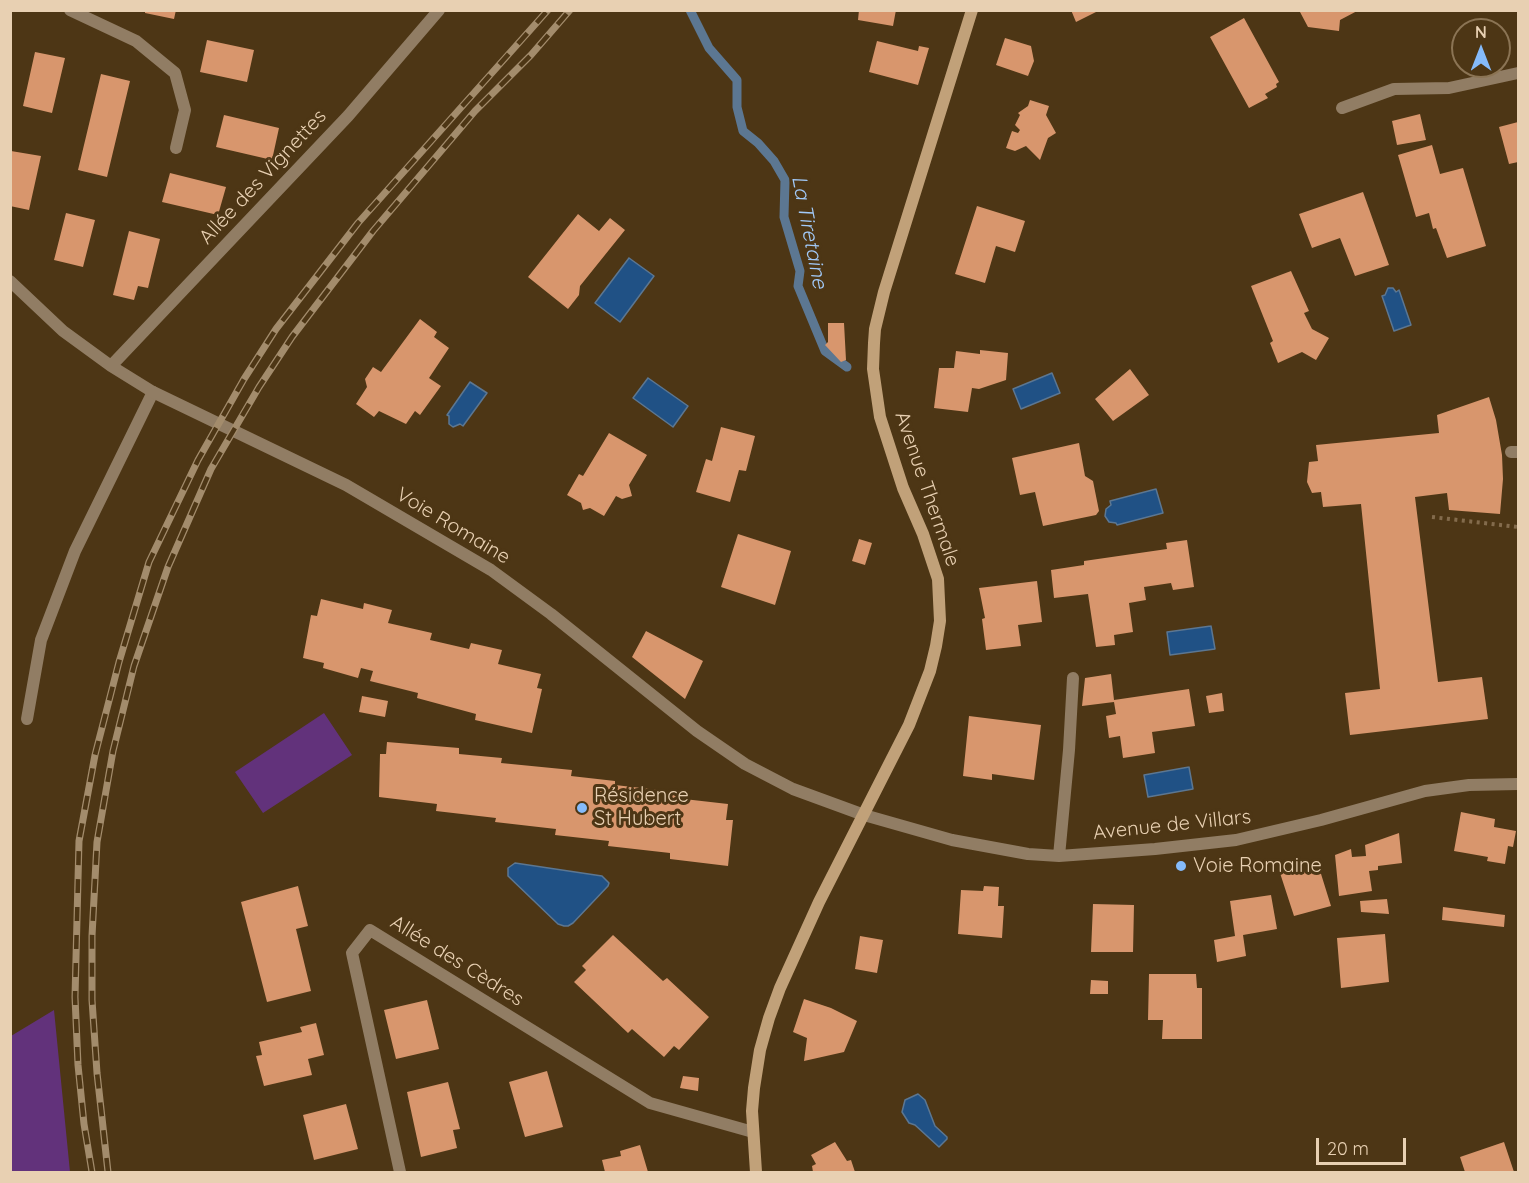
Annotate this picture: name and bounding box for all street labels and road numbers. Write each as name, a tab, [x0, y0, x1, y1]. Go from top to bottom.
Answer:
street label: Allée des Vignettes	[194, 105, 332, 249]
street label: Avenue Thermale	[889, 408, 965, 570]
street label: Voie Romaine	[392, 483, 514, 569]
street label: Avenue de Villars	[1092, 805, 1252, 845]
street label: Allée des Cèdres	[386, 910, 528, 1012]

